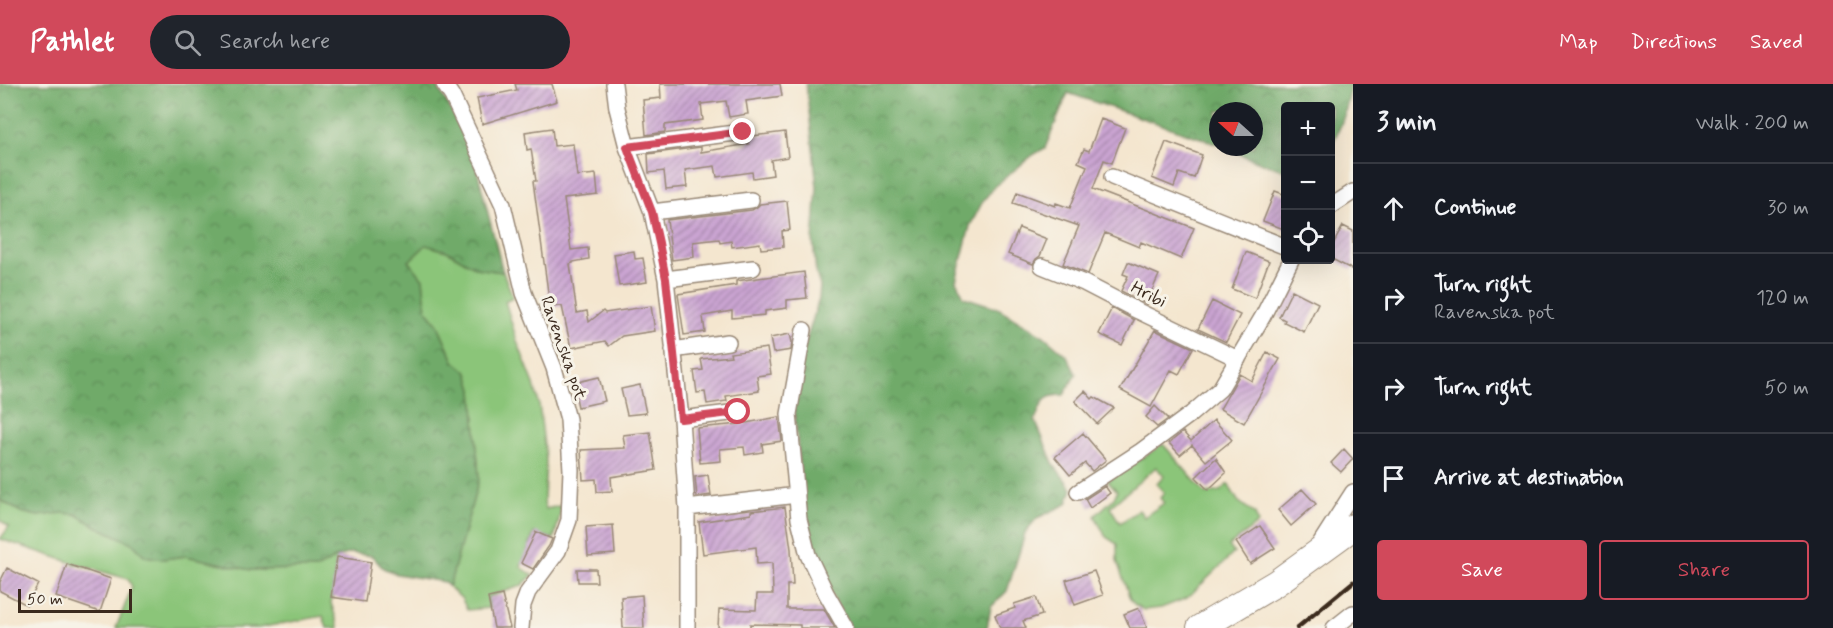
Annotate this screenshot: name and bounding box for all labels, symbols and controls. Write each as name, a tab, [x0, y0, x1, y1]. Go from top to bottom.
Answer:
search box	[150, 15, 570, 69]
text: Pathlet	[30, 24, 114, 61]
icon: search	[171, 26, 204, 59]
text: Search here	[219, 28, 330, 56]
text: Map	[1559, 28, 1598, 56]
text: Directions	[1631, 28, 1717, 56]
text: Saved	[1750, 28, 1803, 56]
north arrow	[1209, 102, 1263, 156]
map controls	[1281, 102, 1335, 264]
button: +	[1281, 102, 1335, 156]
text: 3 min	[1377, 106, 1437, 140]
text: Walk · 200 m	[1696, 110, 1809, 137]
route end	[729, 118, 755, 144]
button: −	[1281, 156, 1335, 210]
icon: ahead	[1377, 192, 1410, 225]
text: Continue	[1434, 194, 1516, 222]
text: 30 m	[1767, 195, 1809, 222]
button: locate	[1281, 210, 1335, 264]
text: Turn right	[1434, 271, 1532, 299]
street label: Hribi	[1127, 276, 1171, 314]
icon: right	[1377, 282, 1410, 315]
text: 120 m	[1756, 285, 1809, 312]
street label: Ravenska pot	[534, 293, 592, 404]
text: Ravenska pot	[1434, 299, 1555, 326]
icon: right	[1377, 372, 1410, 405]
text: Turn right	[1434, 374, 1532, 402]
text: 50 m	[1764, 375, 1809, 402]
route start	[724, 398, 750, 424]
icon: arrive	[1377, 462, 1410, 495]
text: Arrive at destination	[1434, 464, 1624, 492]
button: Save	[1377, 540, 1587, 600]
button: Share	[1599, 540, 1809, 600]
scale bar	[18, 586, 132, 614]
text: 50 m	[27, 589, 63, 610]

